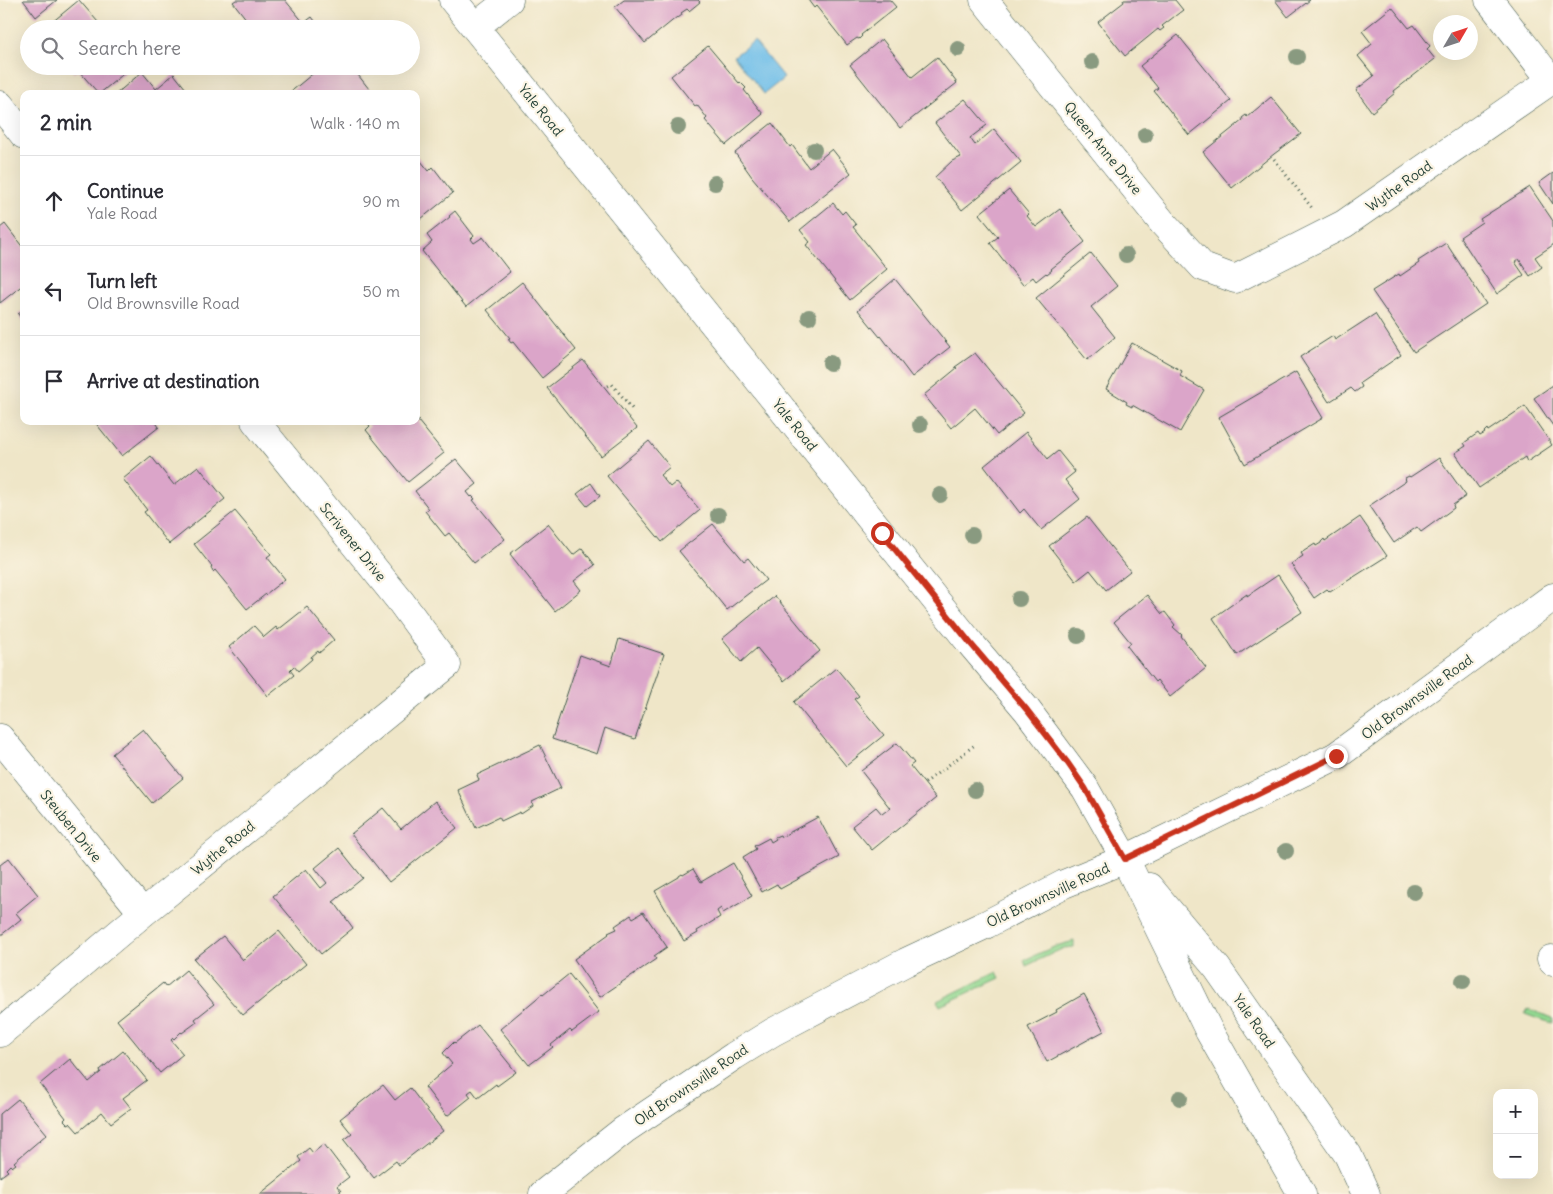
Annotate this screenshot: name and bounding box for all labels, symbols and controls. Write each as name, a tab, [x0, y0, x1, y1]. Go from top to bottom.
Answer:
north arrow	[1433, 15, 1478, 60]
search box	[20, 20, 420, 75]
icon: search	[38, 34, 66, 62]
text: Search here	[78, 36, 181, 60]
street label: Yale Road	[515, 80, 567, 140]
street label: Queen Anne Drive	[1060, 98, 1146, 198]
text: 2 min	[40, 109, 92, 136]
text: Walk · 140 m	[310, 113, 400, 133]
street label: Wythe Road	[1362, 157, 1436, 215]
text: Continue	[87, 179, 164, 203]
icon: ahead	[40, 187, 68, 215]
text: 90 m	[362, 191, 400, 211]
text: Yale Road	[87, 203, 157, 223]
text: Turn left	[87, 269, 157, 293]
icon: left	[40, 277, 68, 305]
text: 50 m	[362, 281, 400, 301]
text: Old Brownsville Road	[87, 293, 240, 313]
icon: arrive	[40, 367, 68, 395]
text: Arrive at destination	[87, 369, 260, 393]
street label: Yale Road	[769, 395, 821, 455]
street label: Scrivener Drive	[316, 499, 390, 585]
route start	[871, 522, 894, 545]
street label: Old Brownsville Road	[1358, 650, 1476, 744]
route end	[1325, 745, 1348, 768]
street label: Steuben Drive	[36, 786, 106, 866]
street label: Wythe Road	[187, 817, 259, 879]
street label: Old Brownsville Road	[984, 859, 1112, 931]
street label: Yale Road	[1229, 991, 1279, 1051]
street label: Old Brownsville Road	[631, 1040, 751, 1130]
map controls	[1493, 1089, 1538, 1179]
button: +	[1493, 1089, 1538, 1134]
button: −	[1493, 1134, 1538, 1179]

